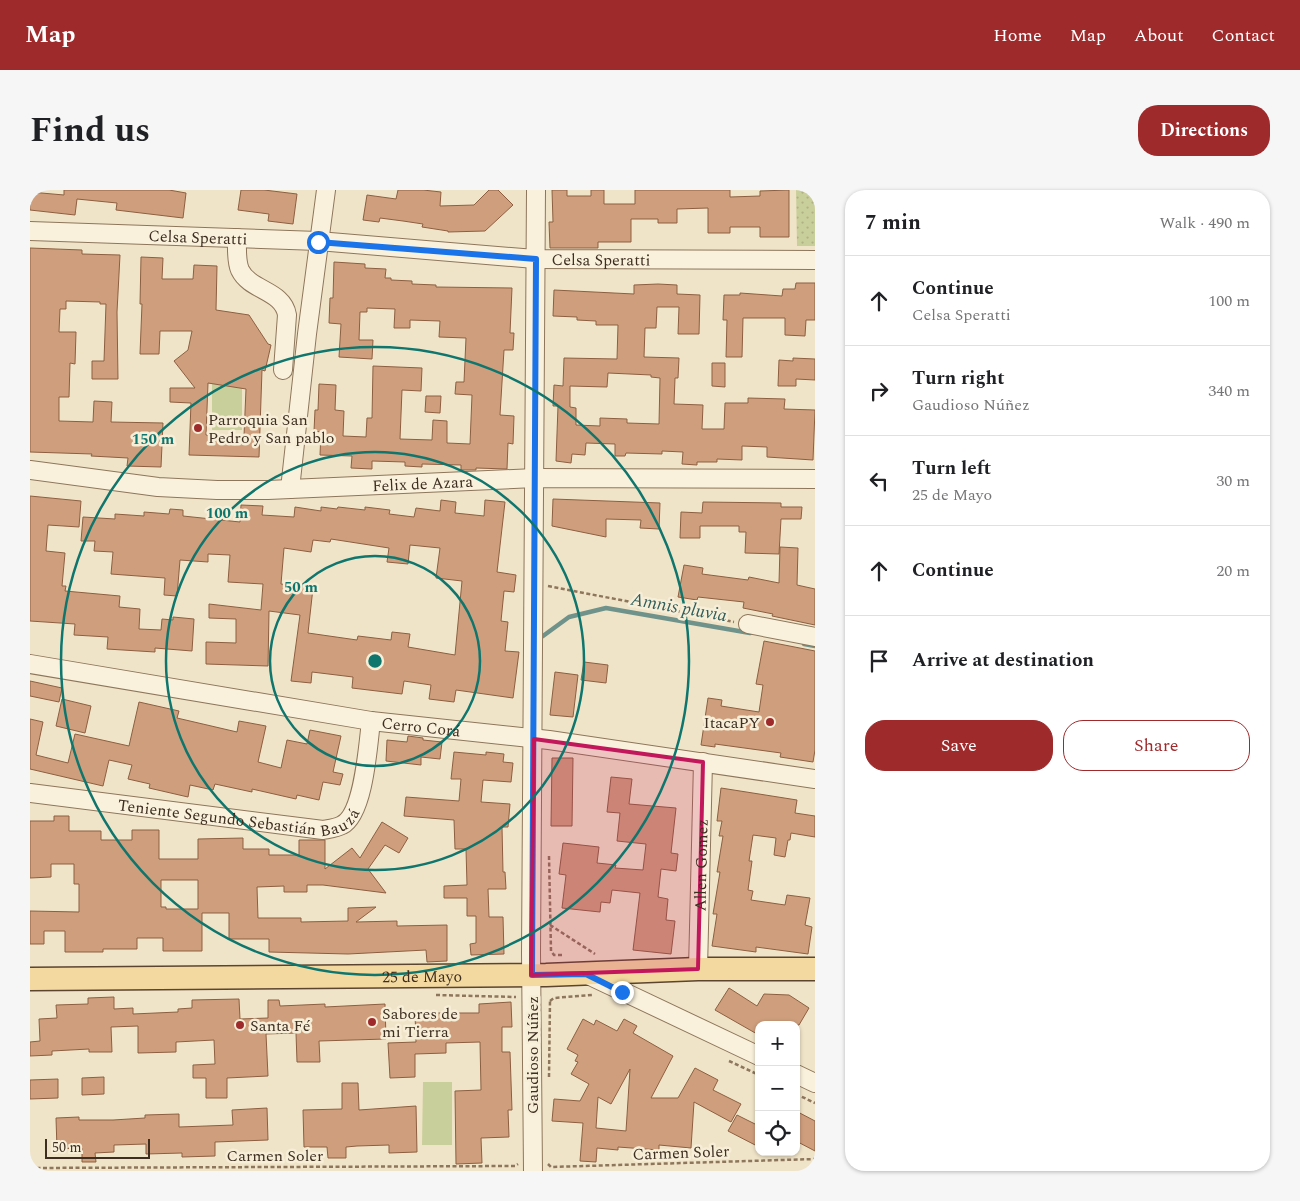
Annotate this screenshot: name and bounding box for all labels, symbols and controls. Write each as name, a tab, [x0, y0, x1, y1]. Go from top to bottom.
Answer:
text: Map	[25, 17, 75, 53]
text: Home	[993, 22, 1042, 49]
text: Map	[1070, 22, 1106, 49]
text: About	[1134, 22, 1184, 49]
text: Contact	[1212, 22, 1275, 49]
text: Find us	[30, 104, 150, 157]
button: Directions	[1138, 105, 1270, 156]
text: 7 min	[865, 207, 921, 239]
text: Walk · 490 m	[1159, 211, 1250, 235]
street label: Celsa Speratti	[148, 224, 248, 252]
route start	[307, 231, 330, 254]
street label: Celsa Speratti	[552, 248, 651, 272]
text: Continue	[912, 274, 994, 303]
icon: ahead	[865, 287, 893, 315]
text: 100 m	[1208, 289, 1250, 313]
text: Celsa Speratti	[912, 303, 1011, 327]
text: Turn right	[912, 364, 1005, 393]
icon: right	[865, 377, 893, 405]
text: 340 m	[1208, 379, 1250, 403]
text: Gaudioso Núñez	[912, 393, 1030, 417]
place label: Parroquia San Pedro y San pablo	[208, 408, 334, 450]
marker: Parroquia San Pedro y San pablo	[192, 422, 204, 434]
text: 150 m	[132, 428, 175, 451]
text: Turn left	[912, 454, 991, 483]
icon: left	[865, 467, 893, 495]
text: 30 m	[1216, 469, 1250, 493]
street label: Felix de Azara	[372, 470, 474, 498]
text: 25 de Mayo	[912, 483, 992, 507]
text: 100 m	[206, 502, 249, 525]
text: Continue	[912, 556, 994, 585]
icon: ahead	[865, 557, 893, 585]
text: 20 m	[1216, 559, 1250, 583]
text: 50 m	[284, 576, 319, 599]
water label: Amnis pluvia	[628, 586, 729, 629]
text: Arrive at destination	[912, 646, 1094, 675]
icon: arrive	[865, 647, 893, 675]
centre of rings	[366, 652, 384, 670]
street label: Cerro Corá	[380, 711, 462, 743]
place label: ItacaPY	[703, 711, 760, 735]
marker: ItacaPY	[764, 716, 776, 728]
button: Save	[865, 720, 1053, 771]
button: Share	[1063, 720, 1250, 771]
street label: Teniente Segundo Sebastián Bauzá	[111, 792, 357, 812]
text: Teniente Segundo Sebastián Bauzá	[116, 793, 366, 843]
street label: Allen Gomez	[688, 819, 715, 912]
street label: 25 de Mayo	[382, 965, 462, 989]
route end	[611, 981, 634, 1004]
street label: Gaudioso Núñez	[521, 996, 545, 1114]
place label: Sabores de mi Tierra	[382, 1002, 458, 1044]
place label: Santa Fé	[250, 1014, 311, 1038]
marker: Sabores de mi Tierra	[366, 1016, 378, 1028]
marker: Santa Fé	[234, 1019, 246, 1031]
map controls	[755, 1021, 800, 1156]
button: +	[755, 1021, 800, 1066]
button: −	[755, 1066, 800, 1111]
button: locate	[755, 1111, 800, 1156]
scale bar	[45, 1136, 150, 1159]
text: 50 m	[52, 1137, 82, 1158]
street label: Carmen Soler	[632, 1139, 730, 1167]
street label: Carmen Soler	[227, 1144, 323, 1168]

